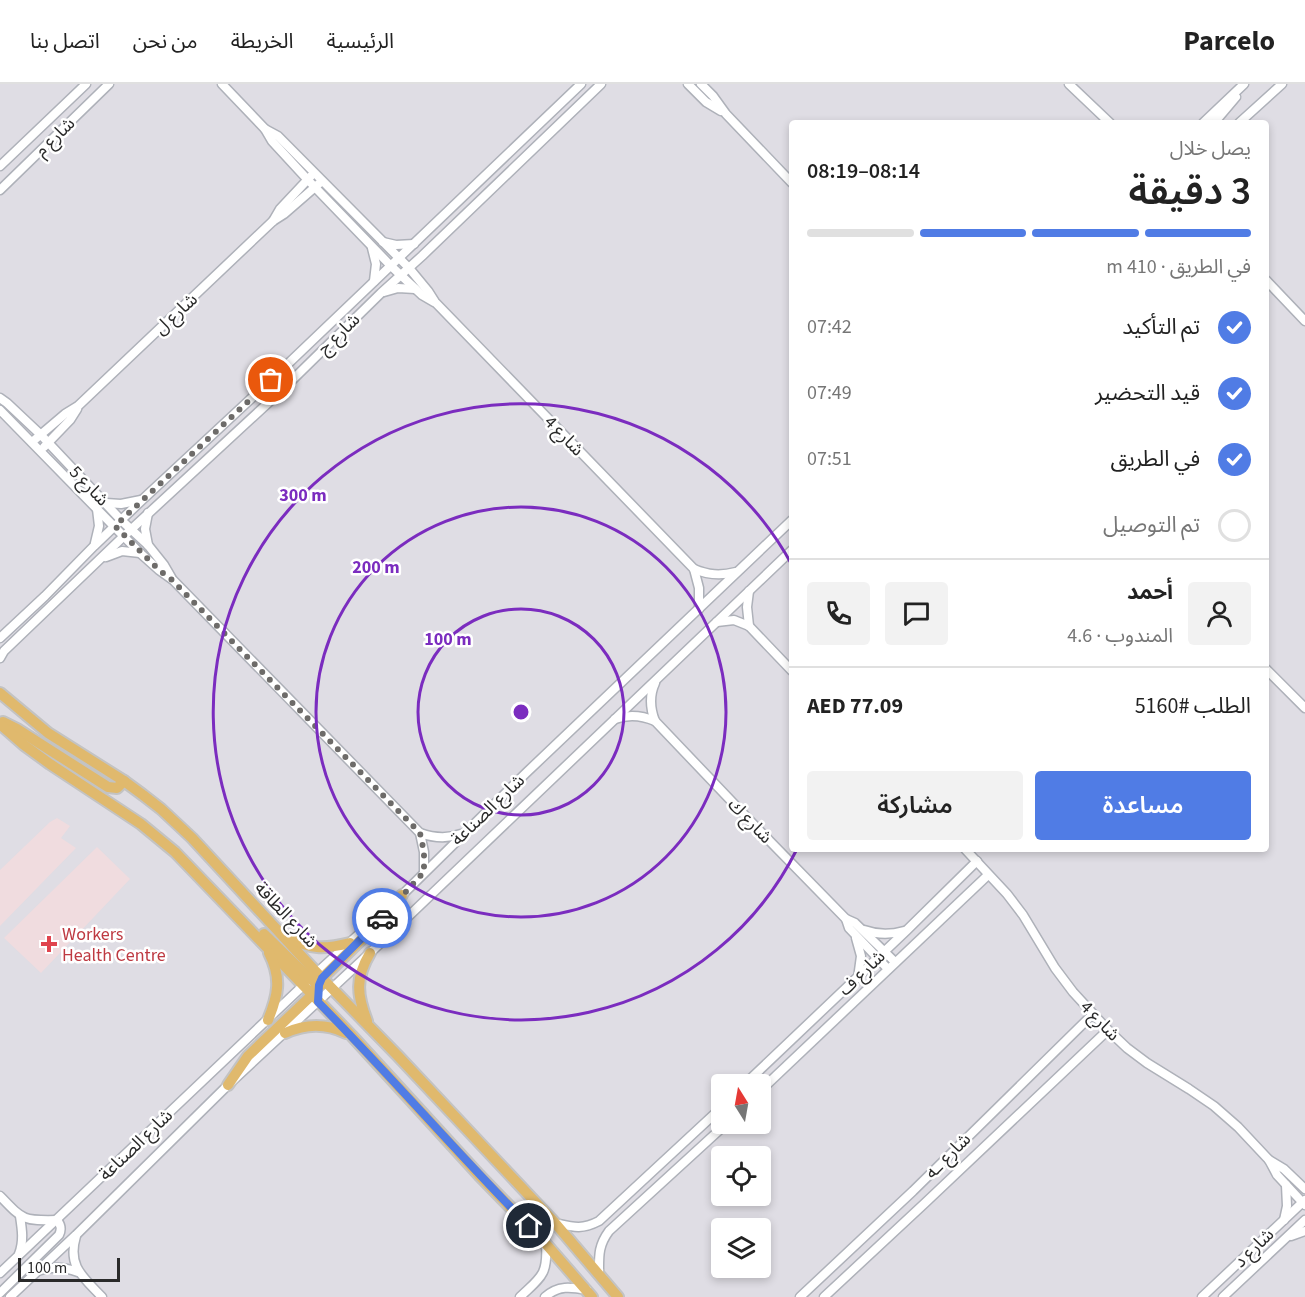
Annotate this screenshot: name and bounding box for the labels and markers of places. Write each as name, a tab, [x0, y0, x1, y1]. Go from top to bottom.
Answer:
pin	[245, 354, 296, 405]
centre of rings	[511, 702, 531, 722]
place label: Workers Health Centre	[62, 922, 166, 968]
marker: Workers Health Centre	[40, 935, 58, 953]
pin	[503, 1200, 554, 1251]

